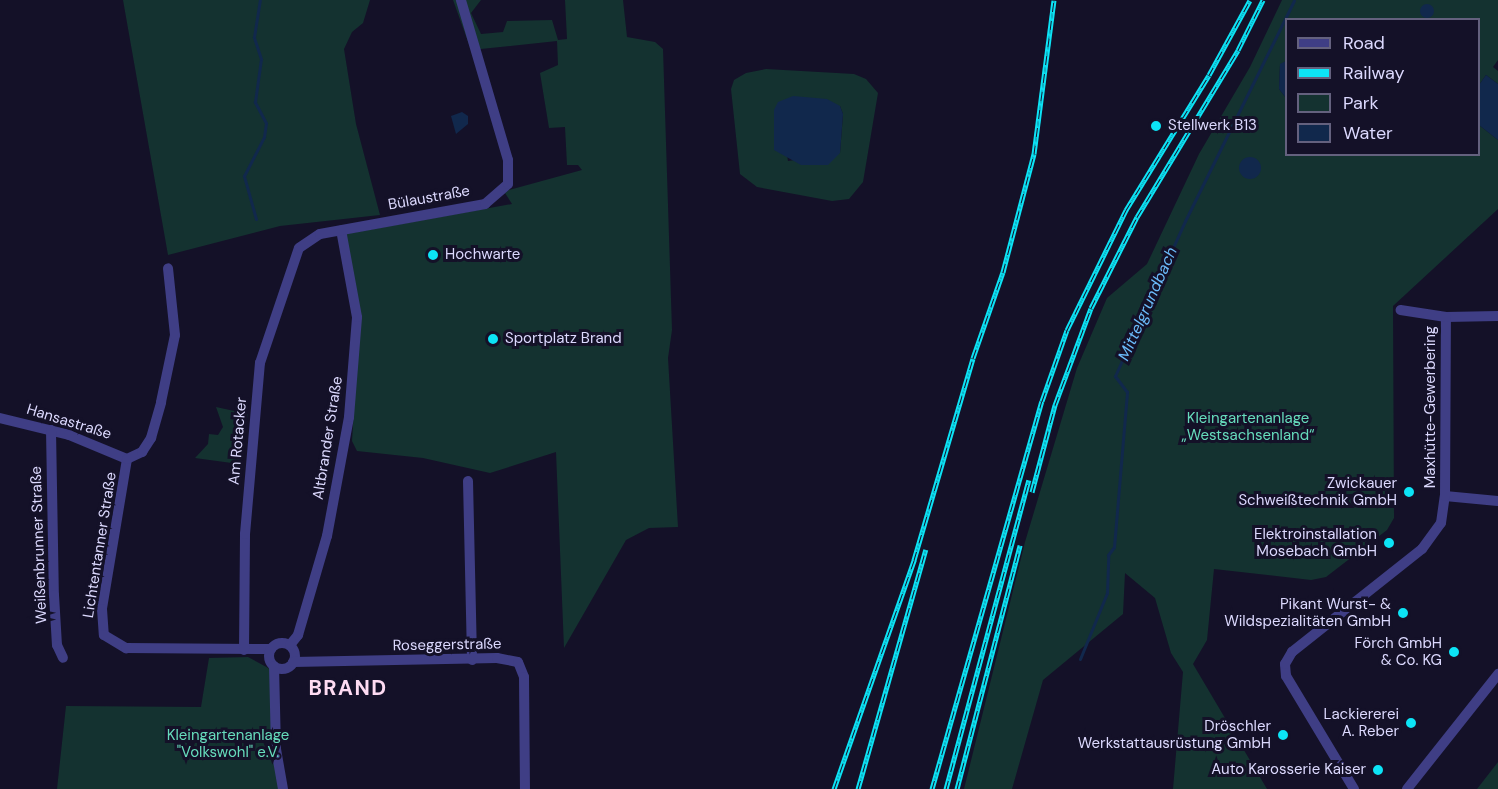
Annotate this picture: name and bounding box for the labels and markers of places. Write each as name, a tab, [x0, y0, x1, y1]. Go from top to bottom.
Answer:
place label: Stellwerk B13	[1168, 117, 1257, 135]
marker: Stellwerk B13	[1149, 119, 1163, 133]
place label: Hochwarte	[445, 246, 520, 264]
marker: Hochwarte	[426, 248, 440, 262]
place label: Sportplatz Brand	[505, 330, 622, 348]
marker: Sportplatz Brand	[486, 332, 500, 346]
place label: Zwickauer Schweißtechnik GmbH	[1238, 474, 1397, 509]
marker: Zwickauer Schweißtechnik GmbH	[1402, 485, 1416, 499]
place label: Elektroinstallation Mosebach GmbH	[1254, 525, 1377, 560]
marker: Elektroinstallation Mosebach GmbH	[1382, 536, 1396, 550]
place label: Pikant Wurst- & Wildspezialitäten GmbH	[1224, 595, 1391, 630]
marker: Pikant Wurst- & Wildspezialitäten GmbH	[1396, 606, 1410, 620]
place label: Förch GmbH & Co. KG	[1355, 634, 1442, 669]
marker: Förch GmbH & Co. KG	[1447, 645, 1461, 659]
place label: Lackiererei A. Reber	[1324, 705, 1399, 740]
marker: Lackiererei A. Reber	[1404, 716, 1418, 730]
place label: Dröschler Werkstattausrüstung GmbH	[1078, 717, 1271, 752]
marker: Dröschler Werkstattausrüstung GmbH	[1276, 728, 1290, 742]
place label: Auto Karosserie Kaiser	[1211, 761, 1366, 779]
marker: Auto Karosserie Kaiser	[1371, 763, 1385, 777]

